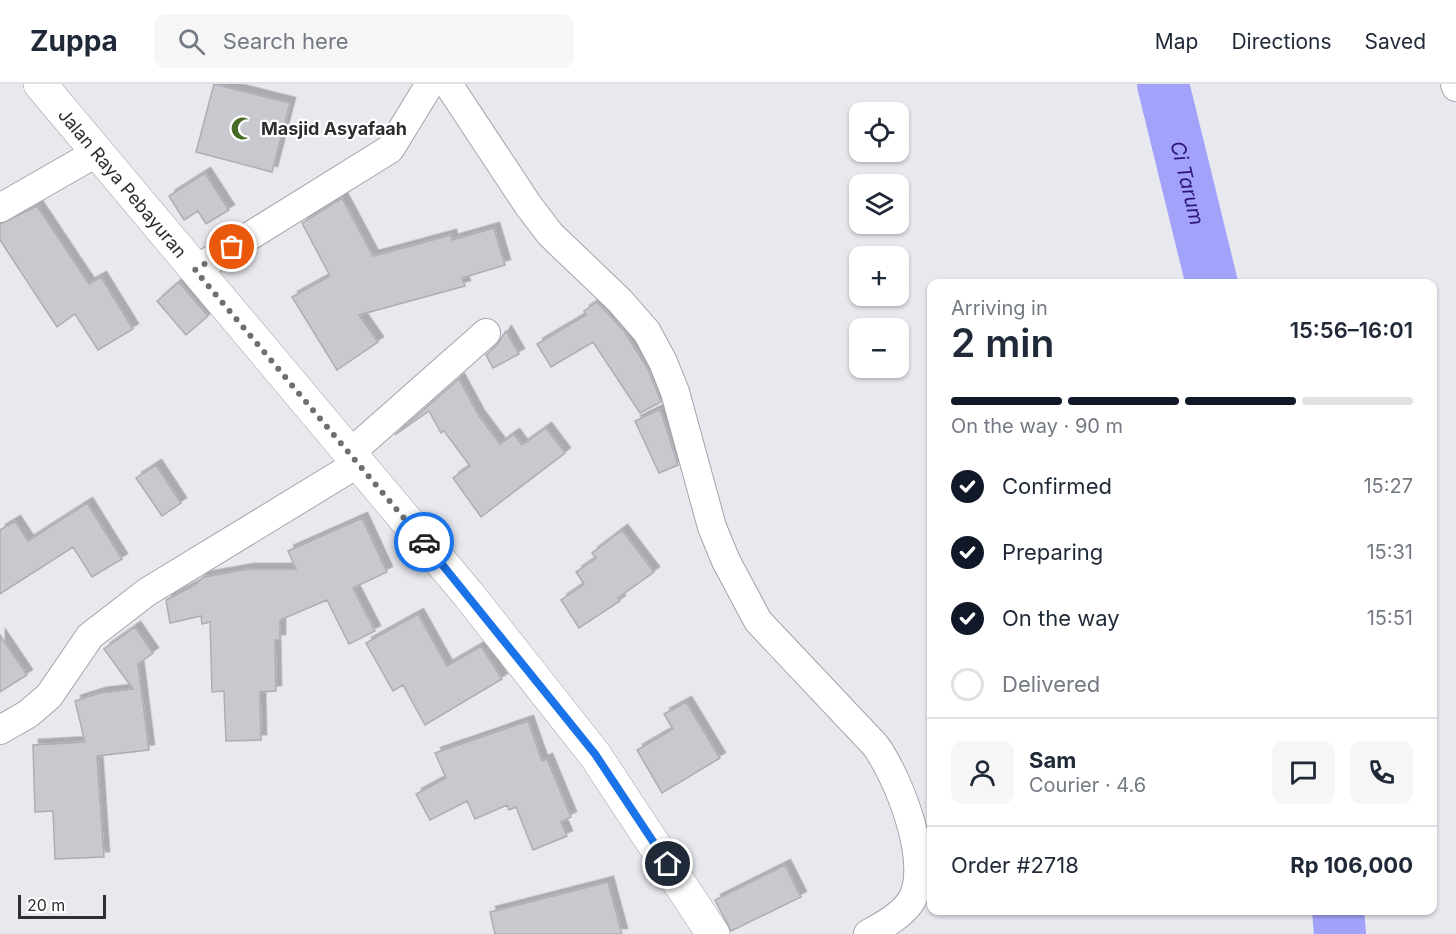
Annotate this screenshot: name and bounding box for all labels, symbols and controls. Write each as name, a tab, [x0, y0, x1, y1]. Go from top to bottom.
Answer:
search box	[154, 14, 574, 68]
text: Zuppa	[30, 24, 118, 58]
icon: search	[175, 25, 208, 58]
text: Search here	[223, 28, 349, 54]
text: Map	[1155, 29, 1198, 54]
text: Directions	[1231, 29, 1332, 54]
text: Saved	[1365, 29, 1426, 54]
map controls	[849, 102, 909, 378]
button: locate	[849, 102, 909, 162]
street label: Jalan Raya Pebayuran	[54, 104, 192, 262]
mosque icon: Masjid Asyafaah	[230, 115, 256, 141]
place label: Masjid Asyafaah	[261, 118, 407, 139]
water label: Ci Tarum	[1165, 139, 1209, 228]
button: layers	[849, 174, 909, 234]
pin	[206, 221, 257, 272]
icon: bag	[215, 230, 248, 263]
button: +	[849, 246, 909, 306]
text: Arriving in	[951, 296, 1048, 320]
text: 15:56–16:01	[1290, 317, 1413, 343]
button: −	[849, 318, 909, 378]
text: 2 min	[951, 319, 1054, 366]
text: On the way · 90 m	[951, 414, 1123, 438]
icon: check	[951, 470, 984, 503]
text: Confirmed	[1002, 473, 1112, 499]
text: 15:27	[1363, 474, 1413, 498]
courier	[394, 512, 454, 572]
icon: car	[408, 526, 441, 559]
icon: check	[951, 536, 984, 569]
text: Preparing	[1002, 539, 1103, 565]
text: 15:31	[1366, 540, 1413, 564]
icon: check	[951, 602, 984, 635]
text: On the way	[1002, 605, 1120, 631]
text: 15:51	[1367, 606, 1413, 630]
text: Delivered	[1002, 671, 1100, 697]
button: person	[951, 741, 1014, 804]
button: chat	[1272, 741, 1335, 804]
button: phone	[1350, 741, 1413, 804]
text: Sam	[1029, 747, 1076, 773]
text: Courier · 4.6	[1029, 773, 1146, 797]
pin	[642, 838, 693, 889]
icon: home	[651, 847, 684, 880]
text: Order #2718	[951, 852, 1079, 878]
text: Rp 106,000	[1290, 852, 1413, 878]
scale bar	[18, 892, 106, 920]
text: 20 m	[27, 895, 65, 915]

